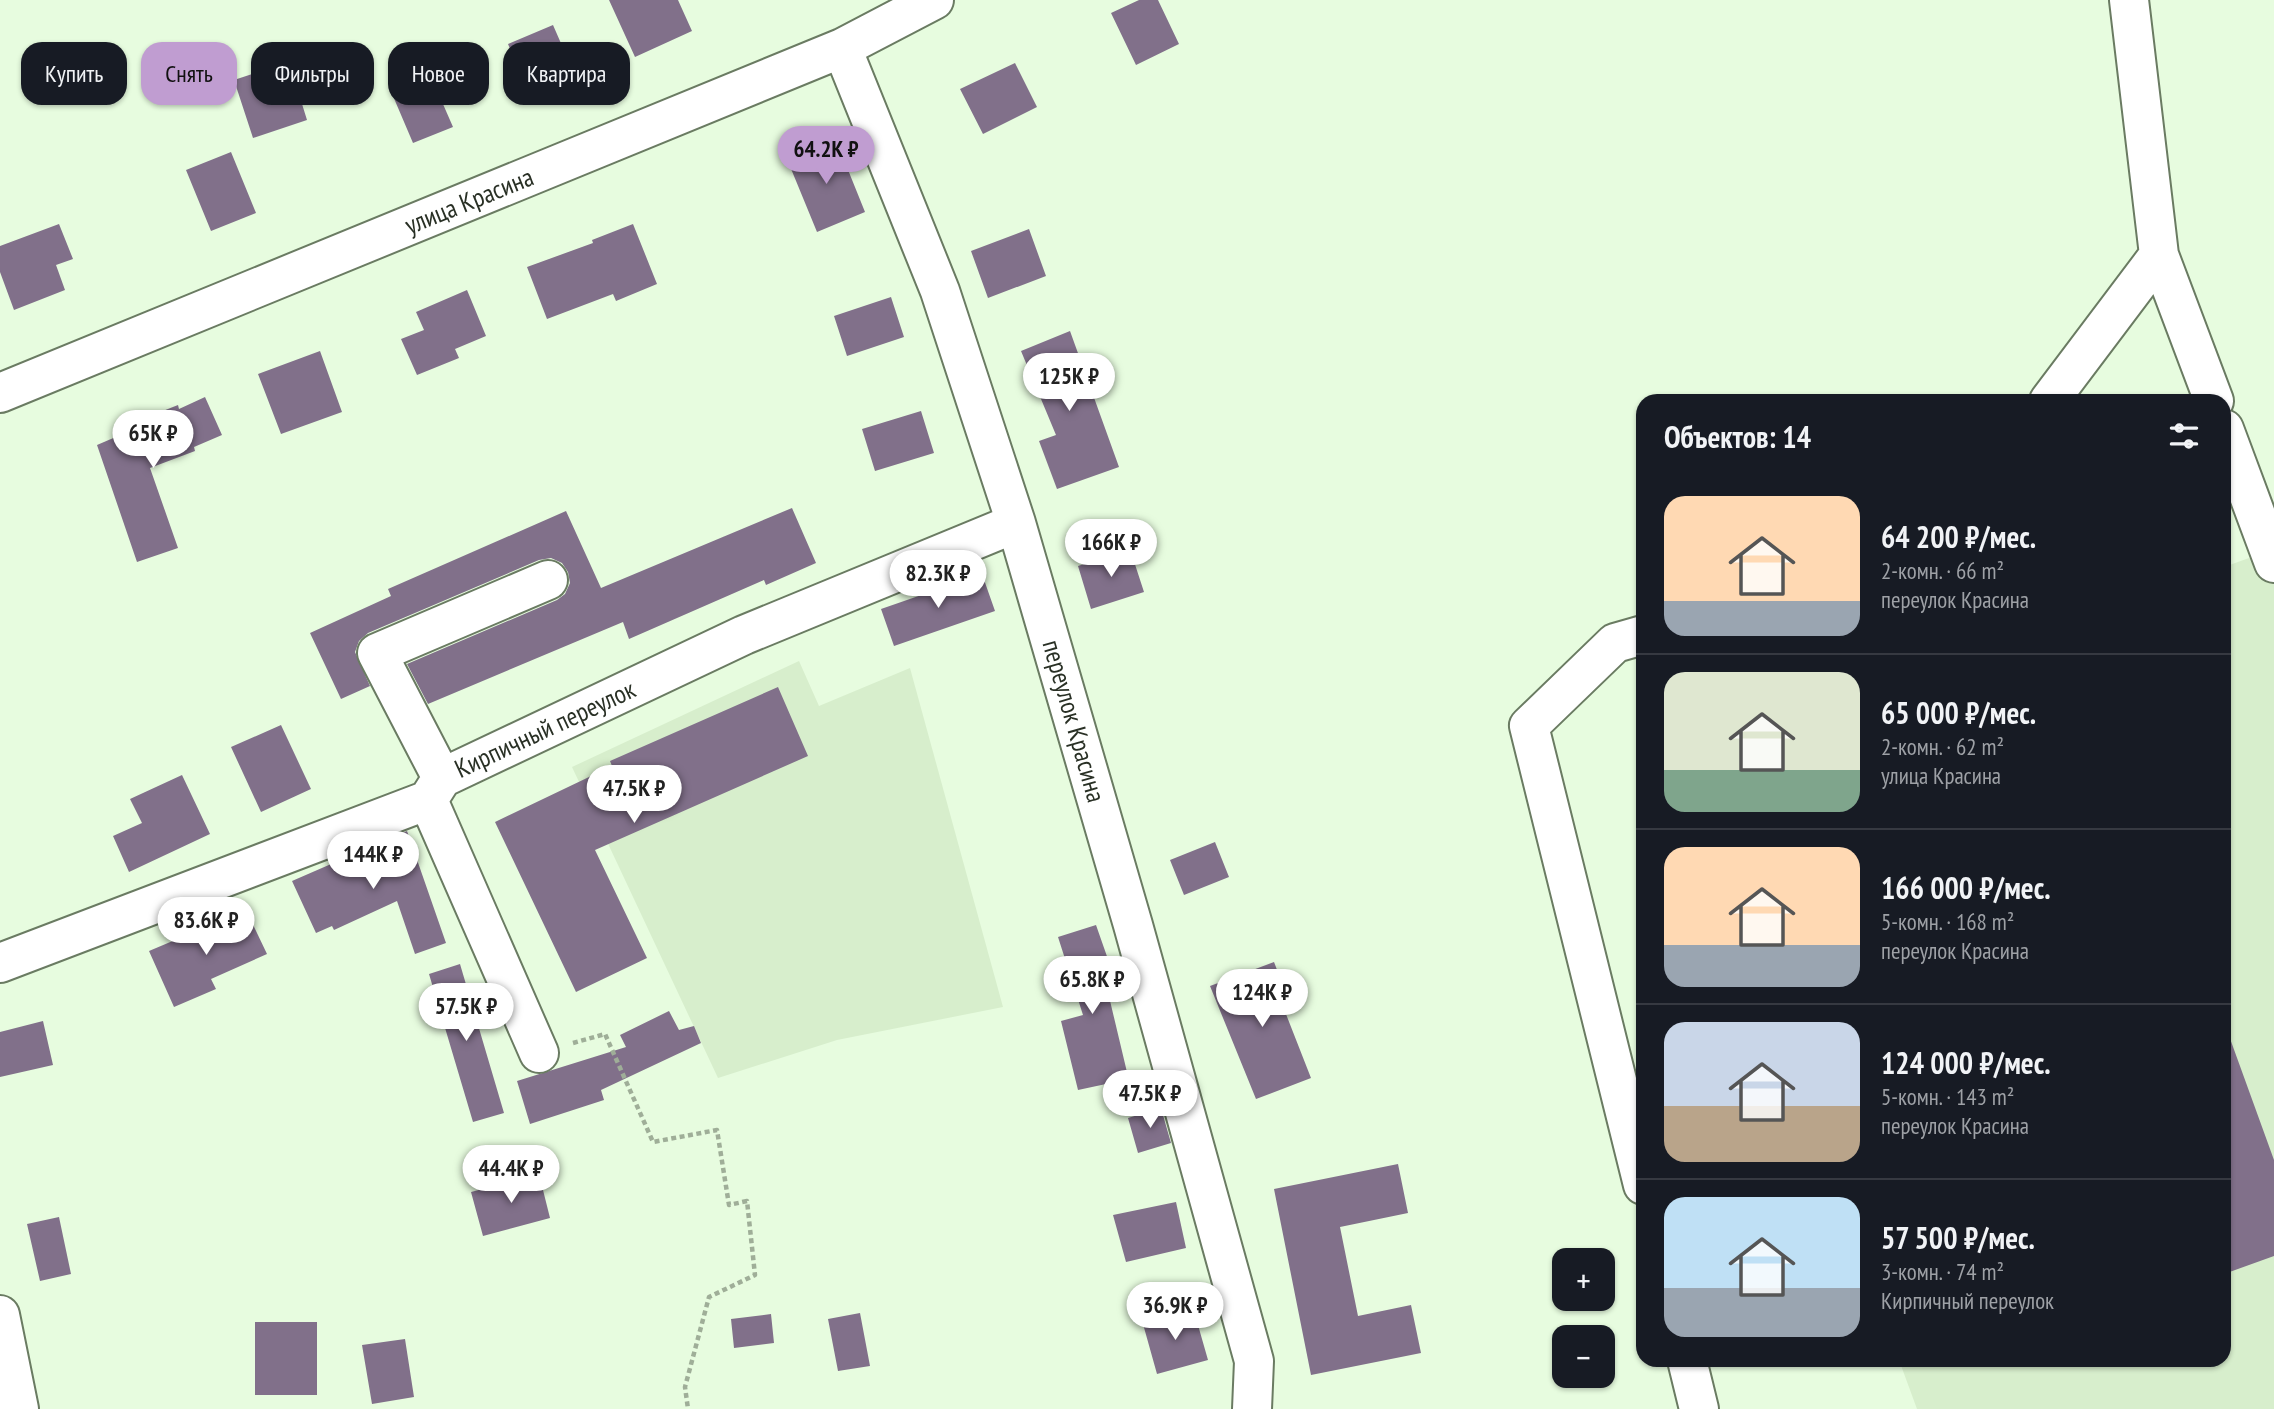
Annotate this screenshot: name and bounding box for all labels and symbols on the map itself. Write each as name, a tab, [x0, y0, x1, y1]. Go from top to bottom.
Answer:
pin: 64.2K ₽	[761, 127, 891, 186]
street label: улица Красина	[400, 160, 538, 241]
pin: 125K ₽	[1012, 354, 1126, 413]
pin: 65K ₽	[104, 410, 202, 470]
pin: 166K ₽	[1054, 520, 1168, 579]
pin: 82.3K ₽	[873, 550, 1003, 610]
street label: переулок Красина	[1036, 636, 1113, 806]
street label: Кирпичный переулок	[449, 672, 640, 785]
pin: 47.5K ₽	[569, 766, 699, 825]
pin: 144K ₽	[316, 832, 430, 891]
pin: 83.6K ₽	[141, 898, 271, 957]
pin: 65.8K ₽	[1027, 956, 1157, 1016]
pin: 124K ₽	[1205, 970, 1319, 1029]
pin: 57.5K ₽	[401, 984, 531, 1043]
pin: 47.5K ₽	[1085, 1070, 1215, 1130]
pin: 44.4K ₽	[446, 1146, 576, 1205]
pin: 36.9K ₽	[1110, 1282, 1240, 1342]

